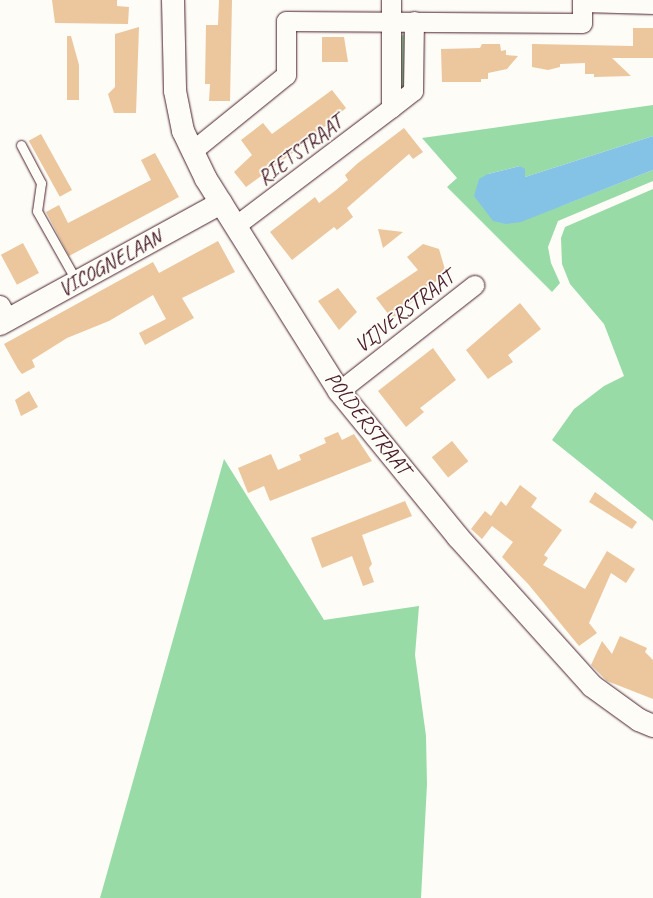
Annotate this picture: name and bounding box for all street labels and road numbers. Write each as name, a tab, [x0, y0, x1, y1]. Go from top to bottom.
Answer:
street label: RIETSTRAAT	[252, 110, 348, 190]
street label: VICOGNELAAN	[54, 224, 166, 302]
street label: VIJVERSTRAAT	[350, 265, 458, 357]
street label: POLDERSTRAAT	[320, 367, 416, 479]

